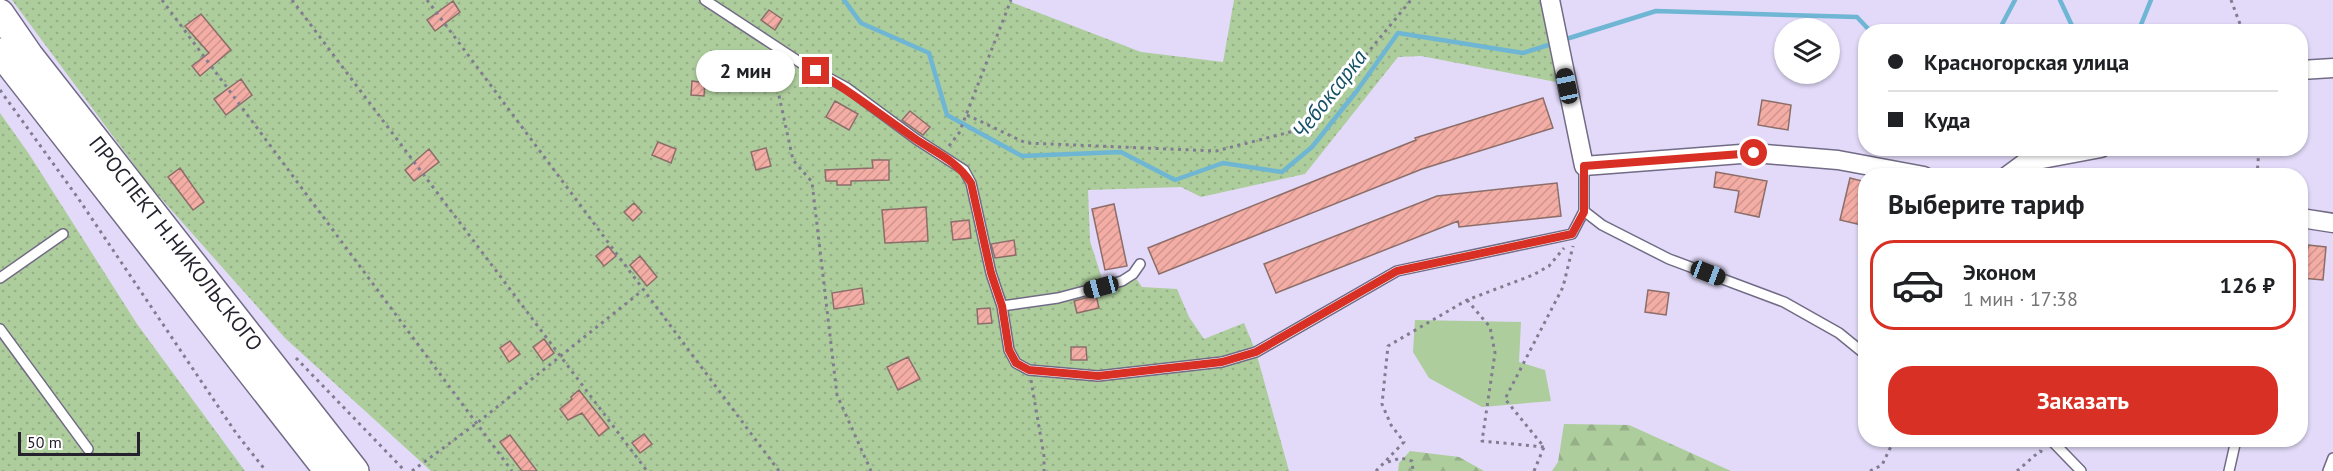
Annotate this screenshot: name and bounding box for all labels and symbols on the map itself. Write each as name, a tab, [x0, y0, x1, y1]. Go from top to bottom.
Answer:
water label: Чебоксарка	[1286, 44, 1373, 144]
callout: 2 мин	[696, 50, 795, 92]
route end	[802, 57, 829, 84]
car	[1554, 67, 1580, 105]
street label: ПРОСПЕКТ Н.НИКОЛЬСКОГО	[84, 130, 269, 356]
route start	[1740, 139, 1767, 166]
car	[1688, 258, 1728, 288]
car	[1081, 274, 1121, 300]
scale bar	[18, 429, 140, 456]

